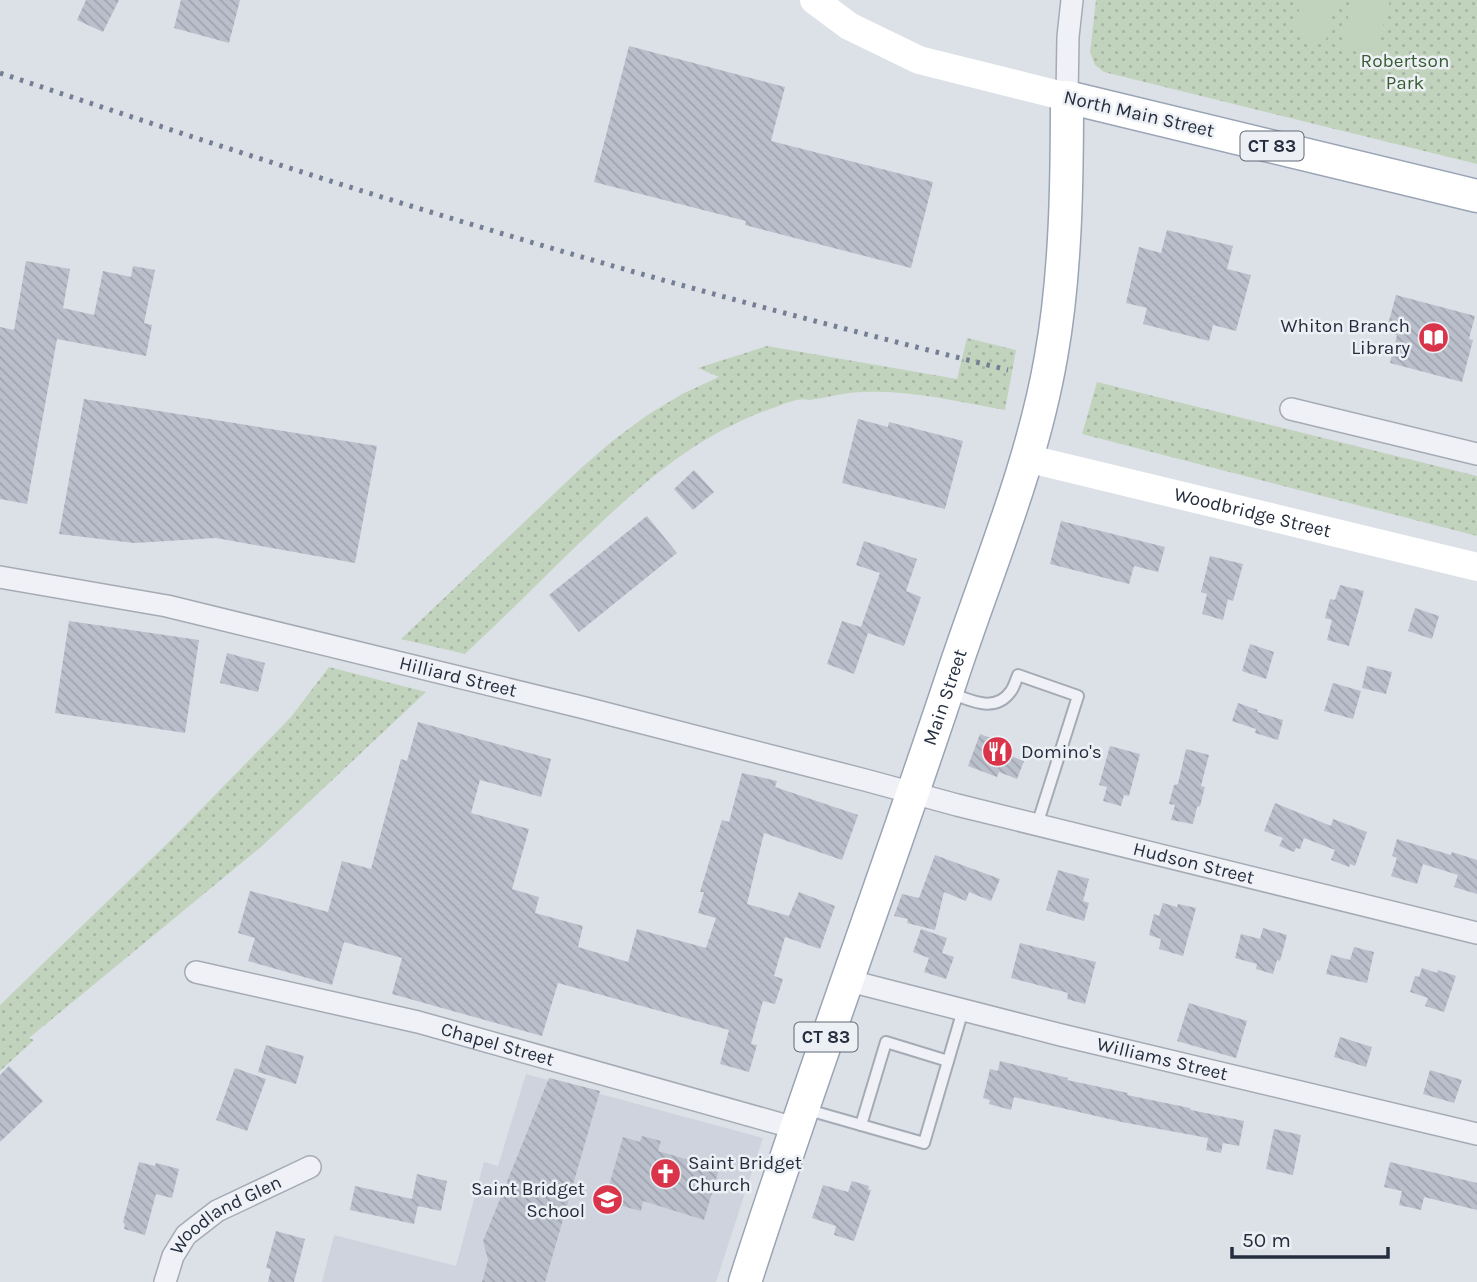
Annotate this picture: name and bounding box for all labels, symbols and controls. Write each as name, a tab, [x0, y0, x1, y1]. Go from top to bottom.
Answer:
park label: Robertson Park	[1361, 50, 1449, 94]
street label: North Main Street	[1062, 86, 1216, 142]
road number: CT 83	[1240, 132, 1304, 160]
place label: Whiton Branch Library	[1281, 315, 1410, 359]
library icon: Whiton Branch Library	[1416, 320, 1450, 354]
street label: Woodbridge Street	[1172, 483, 1333, 542]
street label: Main Street	[919, 646, 972, 748]
street label: Hilliard Street	[397, 652, 519, 702]
restaurant icon: Domino's	[981, 735, 1015, 769]
place label: Domino's	[1021, 741, 1102, 763]
street label: Hudson Street	[1131, 838, 1257, 889]
street label: Chapel Street	[438, 1018, 556, 1071]
road number: CT 83	[794, 1022, 858, 1052]
street label: Williams Street	[1095, 1033, 1230, 1085]
place label: Saint Bridget Church	[688, 1152, 802, 1196]
church icon: Saint Bridget Church	[648, 1157, 682, 1191]
street label: Woodland Glen	[166, 1171, 285, 1259]
place label: Saint Bridget School	[471, 1178, 585, 1222]
school or university icon: Saint Bridget School	[591, 1183, 625, 1217]
scale bar	[1232, 1216, 1388, 1260]
text: 50 m	[1242, 1228, 1291, 1252]

